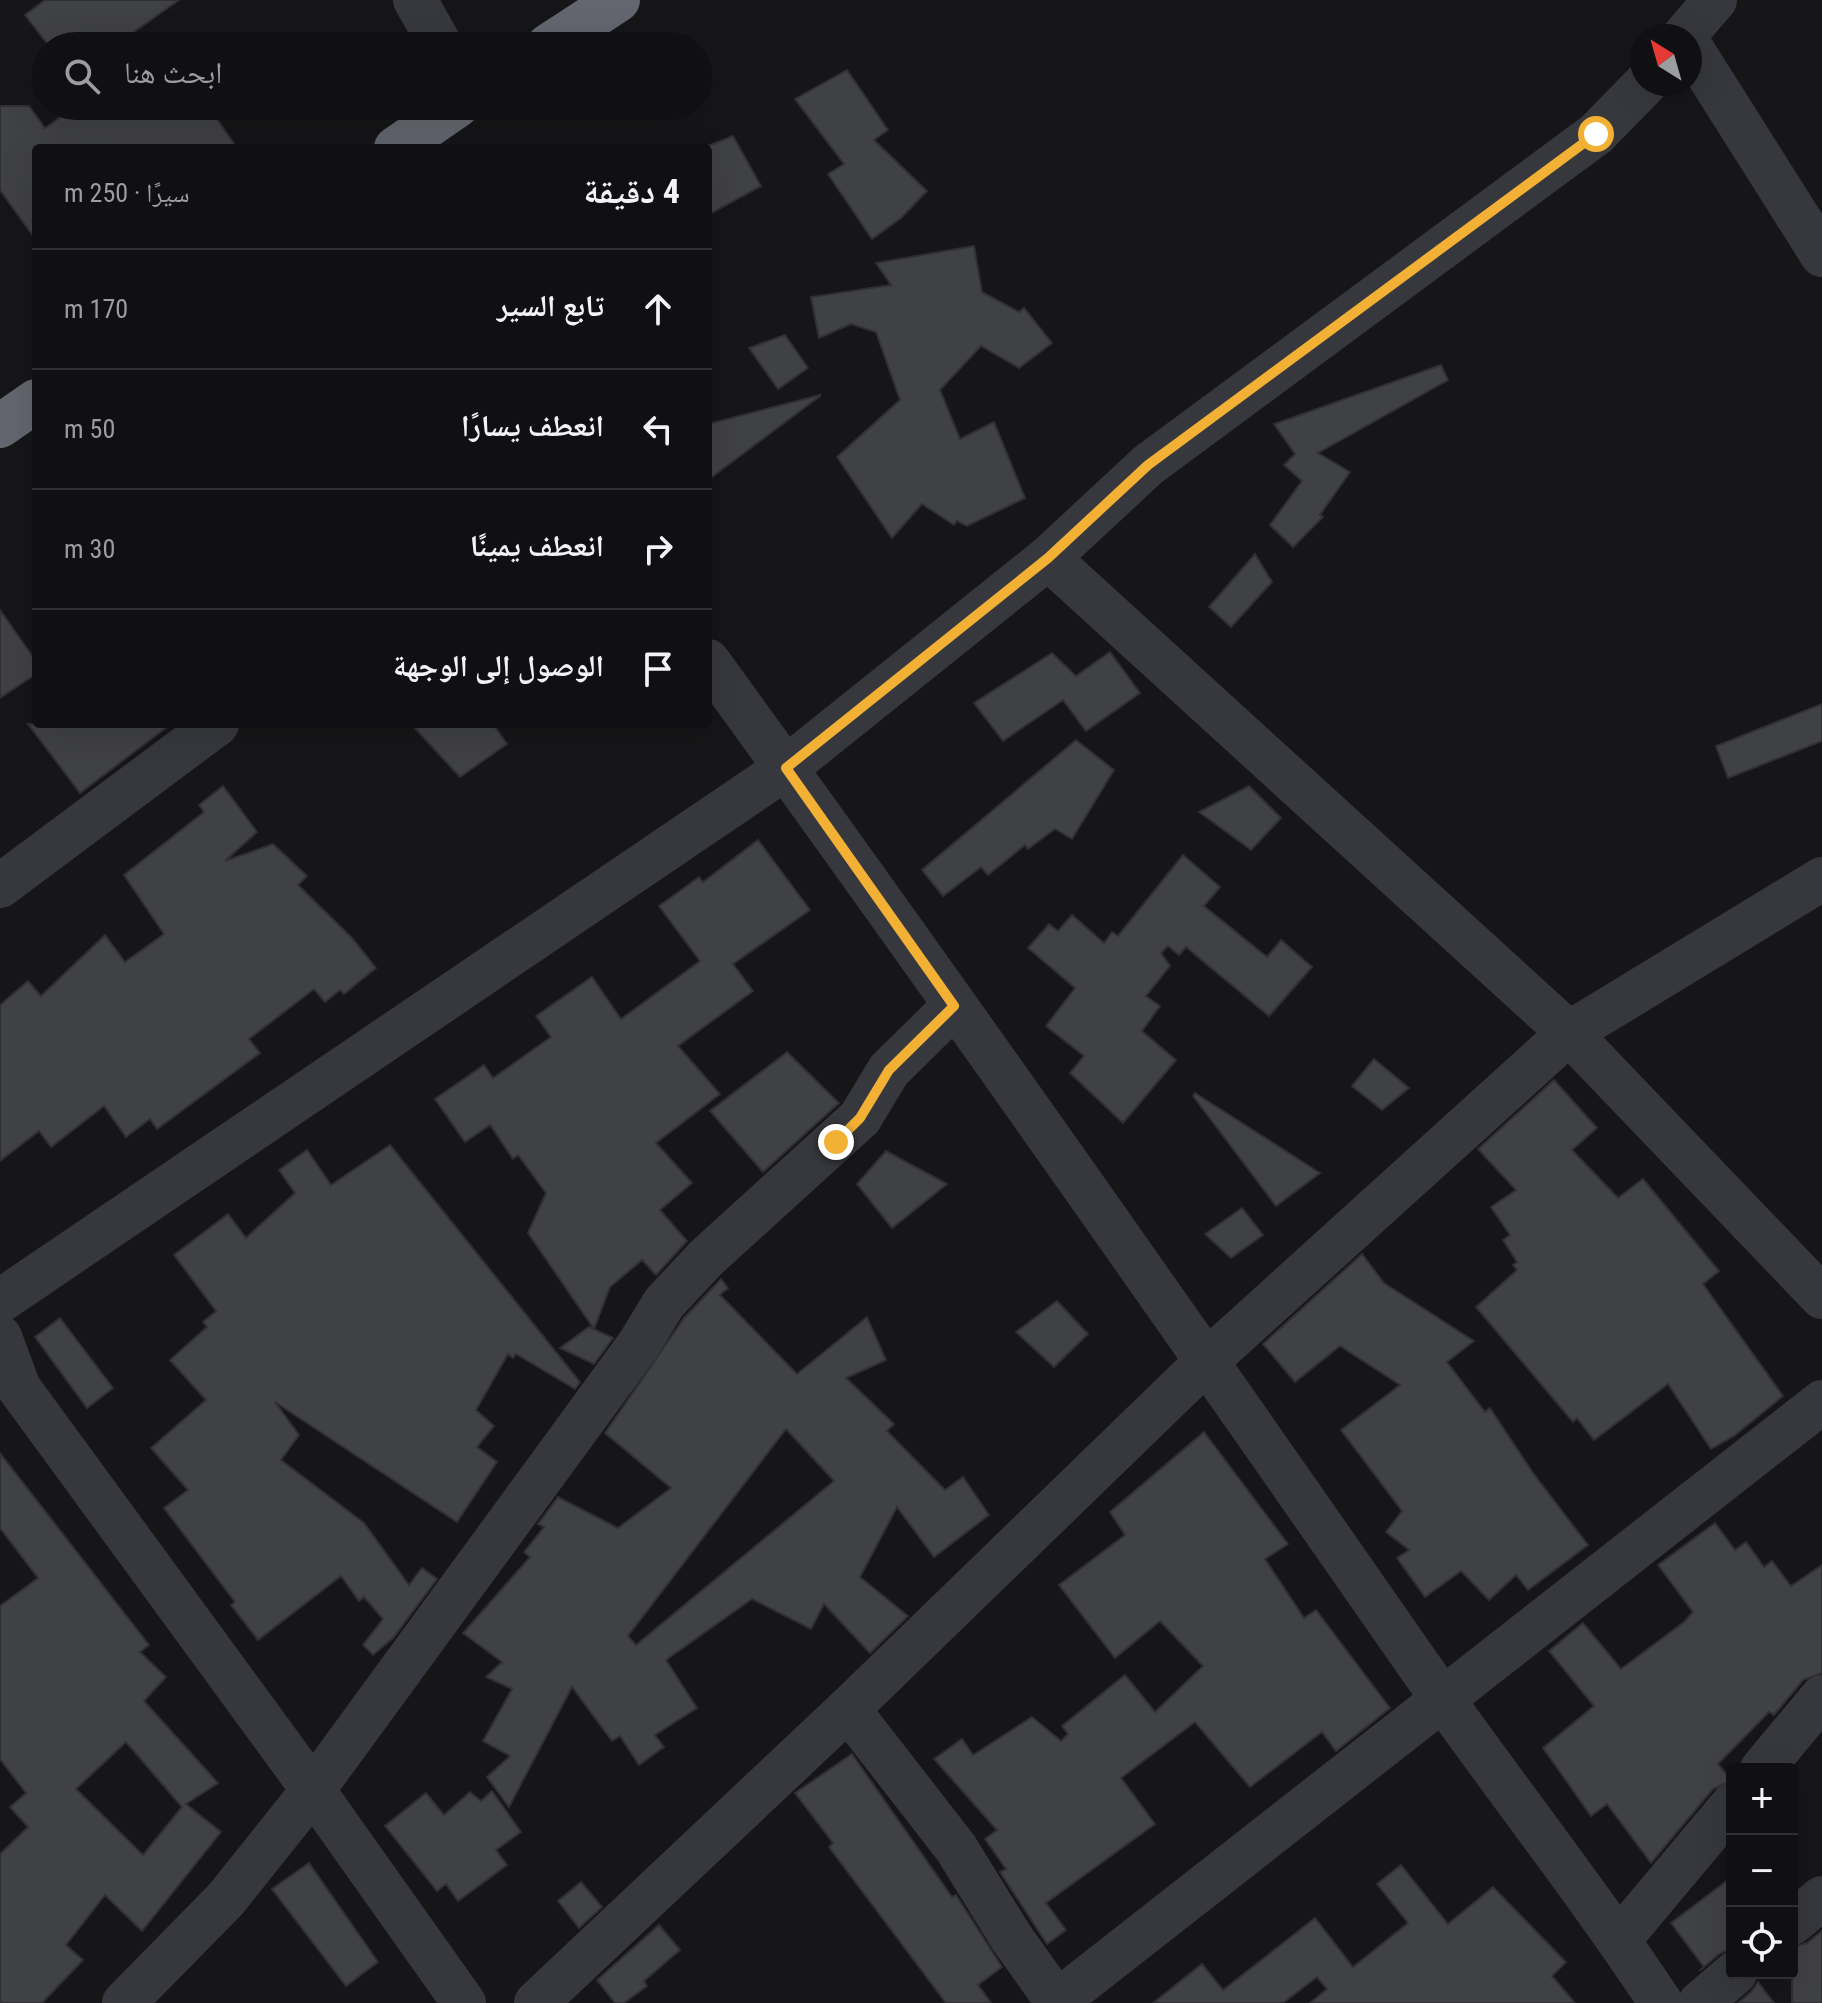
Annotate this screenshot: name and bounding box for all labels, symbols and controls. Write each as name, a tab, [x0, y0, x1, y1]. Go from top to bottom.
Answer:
north arrow	[1630, 24, 1702, 96]
search box	[32, 32, 712, 120]
icon: search	[60, 54, 104, 98]
text: ابحث هنا	[124, 55, 222, 90]
route start	[1578, 116, 1614, 152]
text: 4 دقيقة	[584, 171, 680, 211]
text: سيرًا · 250 m	[64, 178, 190, 208]
icon: ahead	[636, 287, 680, 331]
text: تابع السير	[497, 288, 604, 323]
text: 170 m	[64, 294, 128, 324]
icon: left	[636, 407, 680, 451]
text: انعطف يسارًا	[461, 408, 604, 443]
text: 50 m	[64, 414, 115, 444]
icon: right	[636, 527, 680, 571]
text: انعطف يمينًا	[470, 528, 604, 563]
text: 30 m	[64, 534, 115, 564]
icon: arrive	[636, 647, 680, 691]
text: الوصول إلى الوجهة	[393, 648, 604, 683]
route end	[818, 1124, 854, 1160]
map controls	[1726, 1763, 1798, 1979]
button: +	[1726, 1763, 1798, 1835]
button: −	[1726, 1835, 1798, 1907]
button: locate	[1726, 1907, 1798, 1979]

